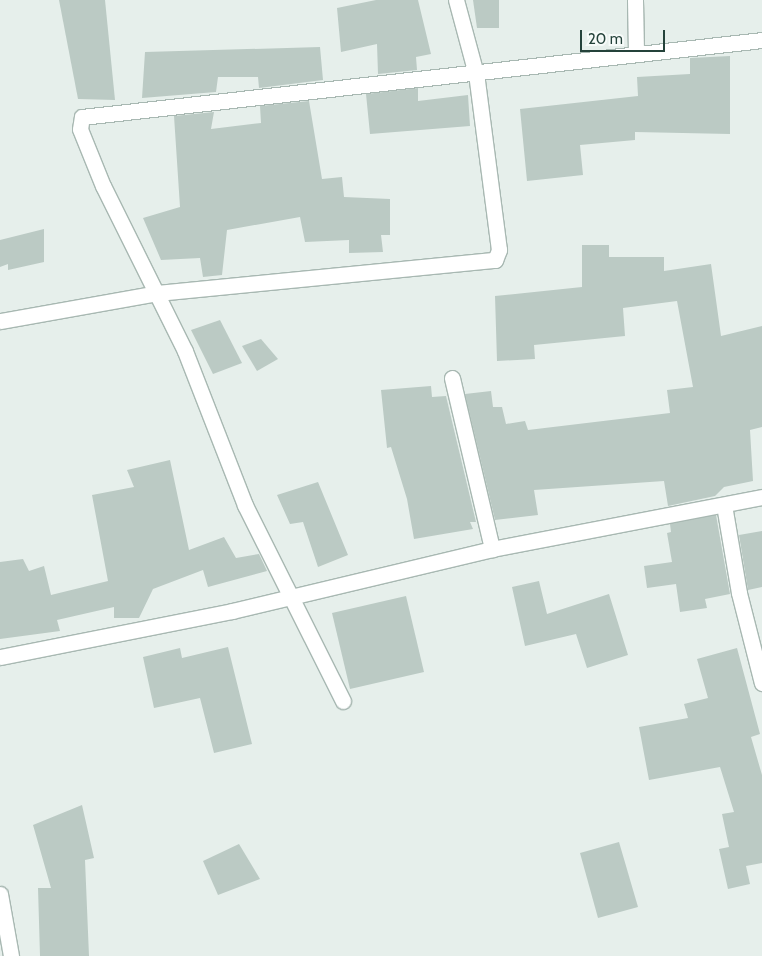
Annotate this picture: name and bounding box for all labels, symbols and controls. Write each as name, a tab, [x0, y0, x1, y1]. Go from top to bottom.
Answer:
scale bar	[582, 20, 667, 52]
text: 20 m	[588, 30, 623, 48]

